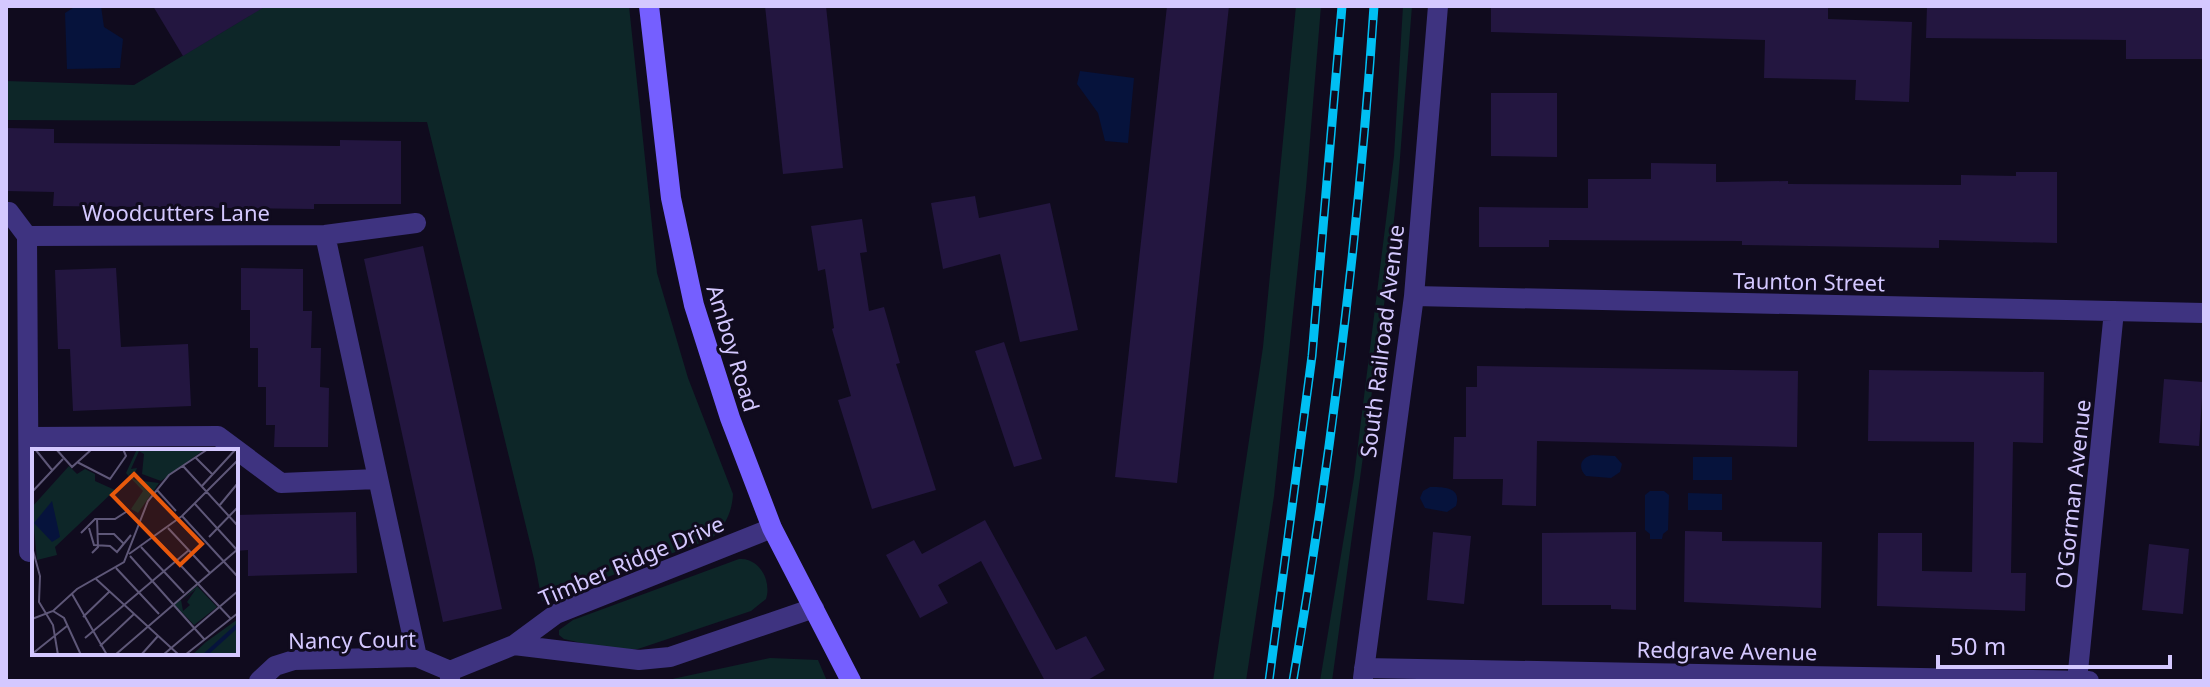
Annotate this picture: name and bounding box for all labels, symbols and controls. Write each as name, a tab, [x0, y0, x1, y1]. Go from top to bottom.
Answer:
street label: Woodcutters Lane	[82, 197, 270, 227]
street label: South Railroad Avenue	[1352, 223, 1410, 459]
street label: Taunton Street	[1733, 265, 1885, 297]
street label: Amboy Road	[701, 281, 767, 415]
street label: O'Gorman Avenue	[2047, 398, 2097, 590]
inset map	[32, 449, 238, 655]
street label: Timber Ridge Drive	[534, 507, 728, 613]
scale bar	[1938, 619, 2170, 669]
street label: Nancy Court	[288, 623, 416, 655]
text: 50 m	[1950, 629, 2006, 662]
street label: Redgrave Avenue	[1636, 633, 1818, 667]

